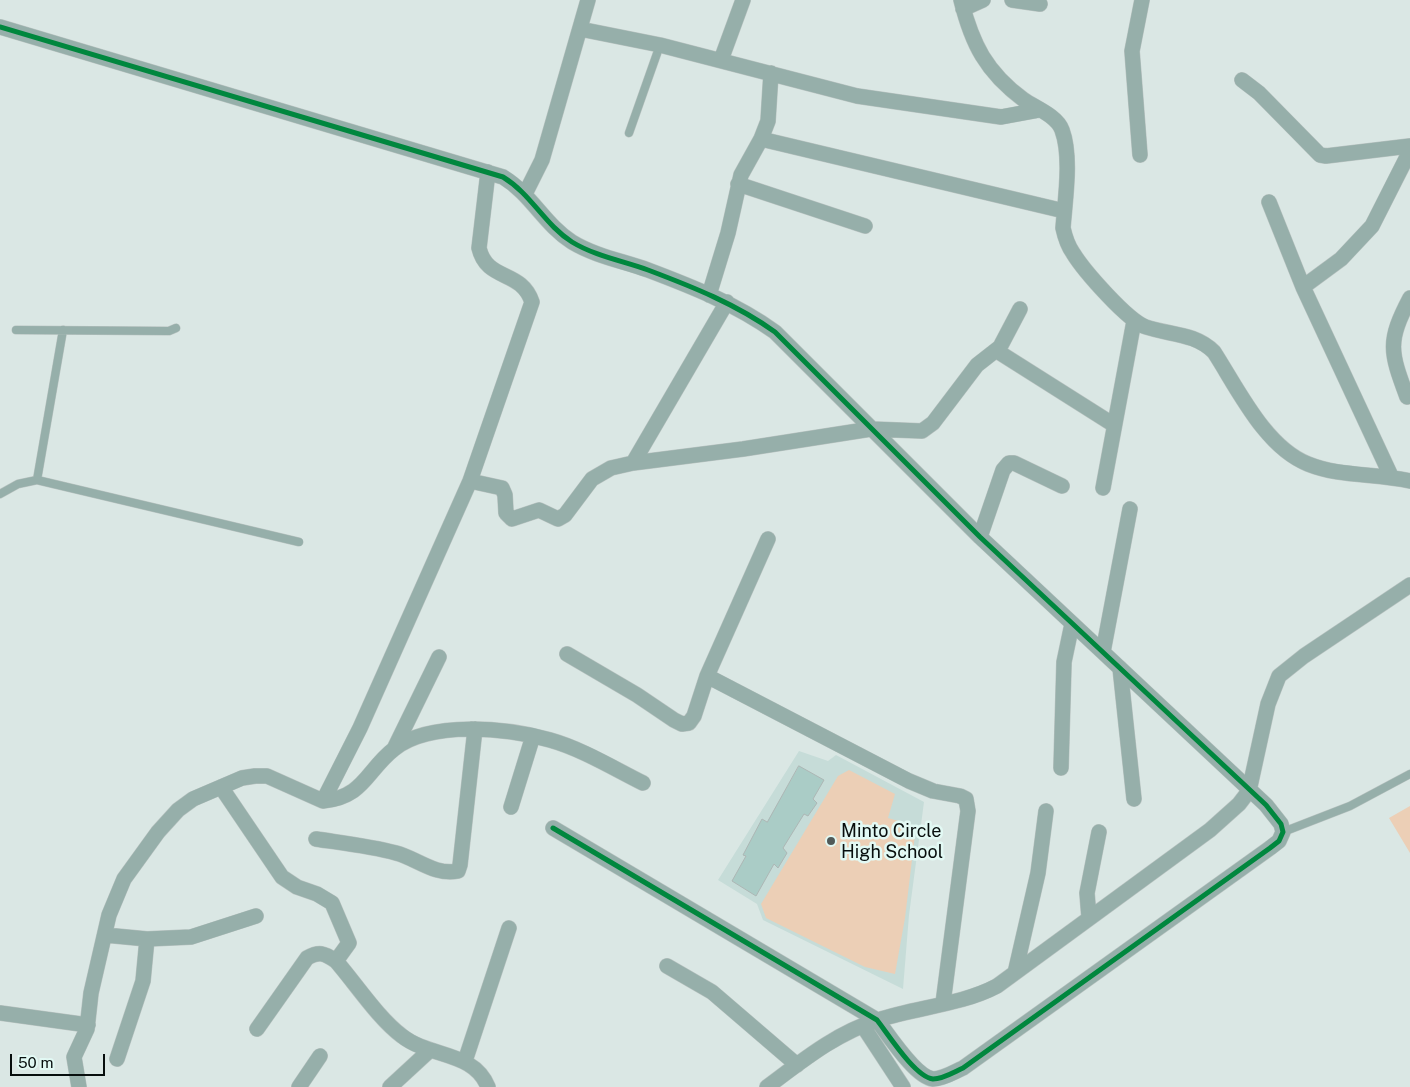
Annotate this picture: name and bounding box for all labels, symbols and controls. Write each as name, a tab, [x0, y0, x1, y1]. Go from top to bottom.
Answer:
place label: Minto Circle High School	[841, 820, 943, 862]
marker: Minto Circle High School	[825, 835, 837, 847]
scale bar	[12, 1044, 108, 1076]
text: 50 m	[18, 1054, 53, 1071]

